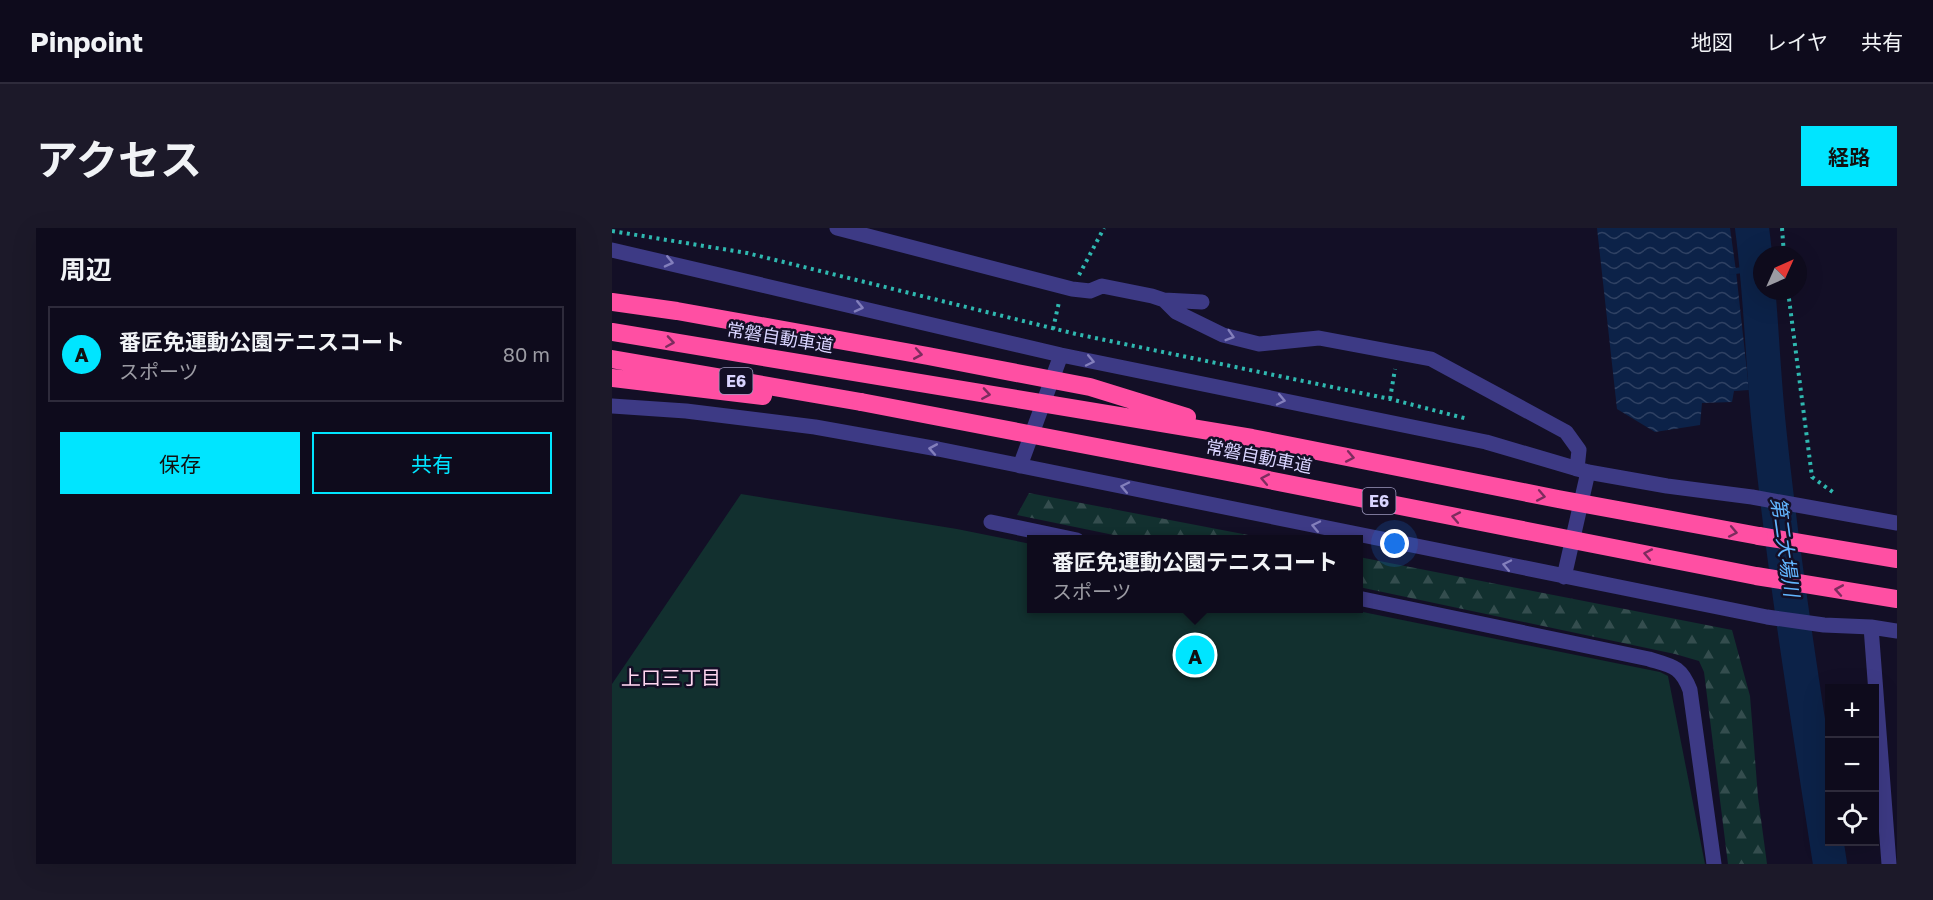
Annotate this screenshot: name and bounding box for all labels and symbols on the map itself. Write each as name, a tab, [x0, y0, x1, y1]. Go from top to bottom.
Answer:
north arrow	[1753, 246, 1807, 300]
one-way arrow	[664, 255, 674, 268]
one-way arrow	[854, 300, 864, 313]
street label: 常磐自動車道	[725, 318, 835, 356]
one-way arrow	[1224, 329, 1235, 341]
one-way arrow	[665, 335, 674, 347]
one-way arrow	[913, 347, 923, 360]
one-way arrow	[1085, 354, 1095, 367]
road number: E6	[720, 368, 752, 394]
one-way arrow	[982, 387, 991, 399]
one-way arrow	[1276, 393, 1286, 406]
street label: 常磐自動車道	[1204, 435, 1314, 477]
one-way arrow	[929, 443, 938, 455]
one-way arrow	[1345, 450, 1355, 463]
one-way arrow	[1260, 473, 1270, 486]
one-way arrow	[1120, 481, 1130, 494]
road number: E6	[1362, 488, 1395, 514]
one-way arrow	[1536, 489, 1546, 502]
water label: 第二大場川	[1767, 496, 1805, 600]
one-way arrow	[1451, 511, 1461, 524]
one-way arrow	[1311, 520, 1321, 533]
one-way arrow	[1728, 525, 1738, 538]
your location	[1380, 529, 1409, 558]
one-way arrow	[1643, 548, 1653, 561]
one-way arrow	[1502, 559, 1512, 572]
one-way arrow	[1835, 584, 1844, 596]
pin: A	[1176, 632, 1214, 678]
district label: 上口三丁目	[621, 665, 721, 689]

